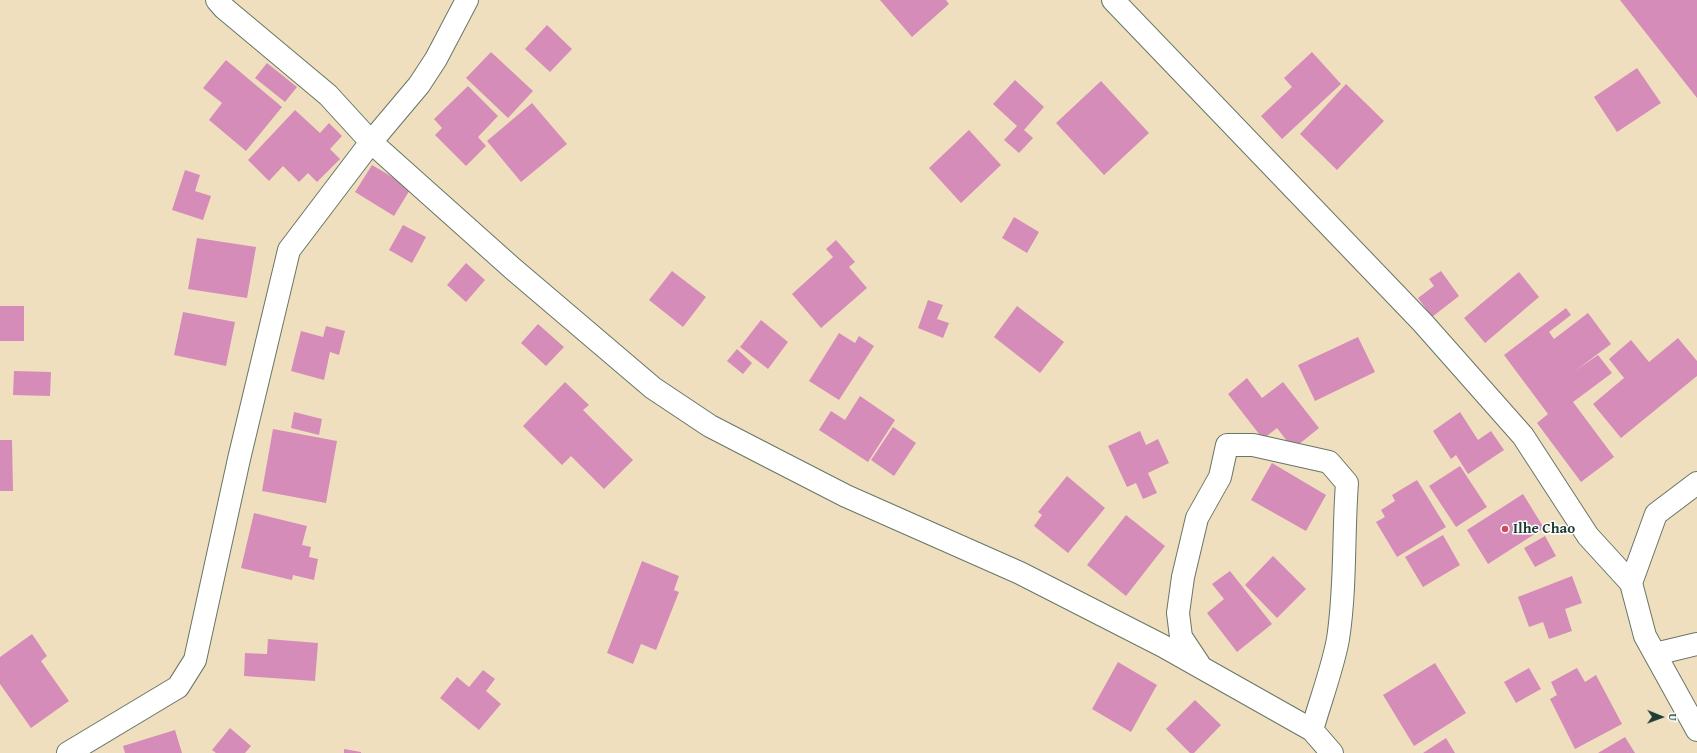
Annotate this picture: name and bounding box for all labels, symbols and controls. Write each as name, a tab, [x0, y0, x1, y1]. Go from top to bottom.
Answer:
place label: Ilhe Chao	[1513, 520, 1575, 538]
marker: Ilhe Chao	[1500, 524, 1510, 534]
north arrow	[1641, 697, 1681, 737]
text: U	[1665, 713, 1681, 721]

